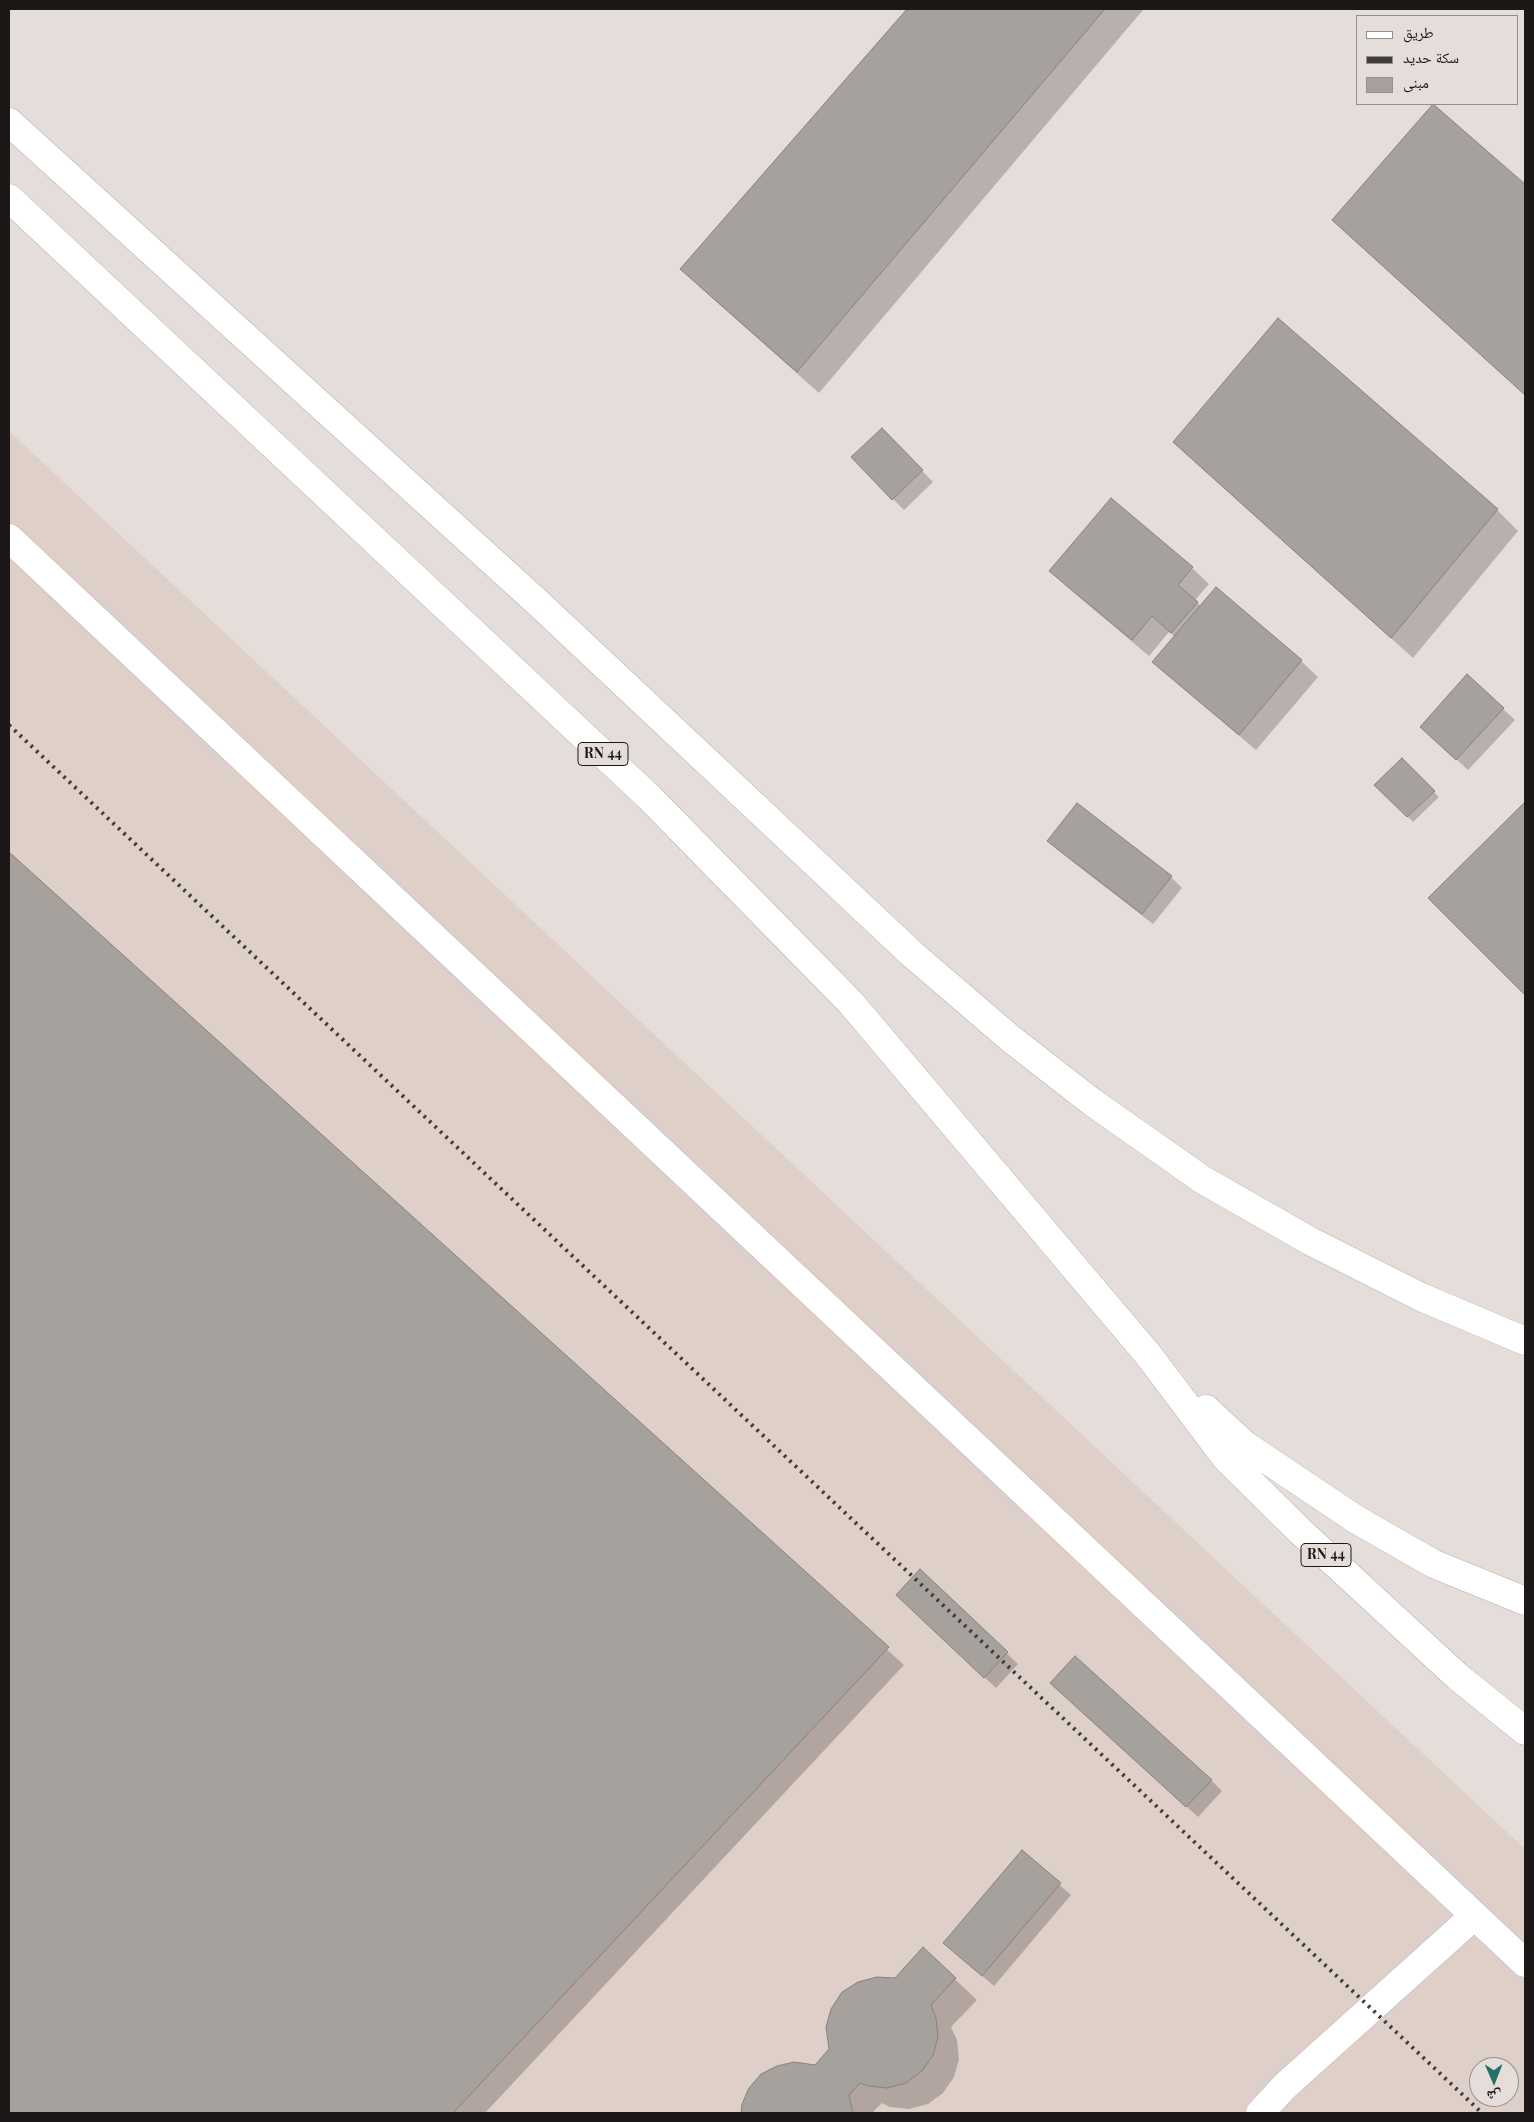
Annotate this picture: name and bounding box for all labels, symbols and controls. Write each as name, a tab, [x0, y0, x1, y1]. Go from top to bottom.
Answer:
legend	[1356, 15, 1519, 105]
text: طريق	[1403, 22, 1434, 42]
text: سكة حديد	[1403, 47, 1459, 67]
text: مبنى	[1403, 72, 1429, 92]
road number: RN 44	[578, 742, 628, 766]
road number: RN 44	[1301, 1544, 1351, 1566]
north arrow	[1469, 2057, 1519, 2107]
text: ش	[1487, 2087, 1502, 2106]

